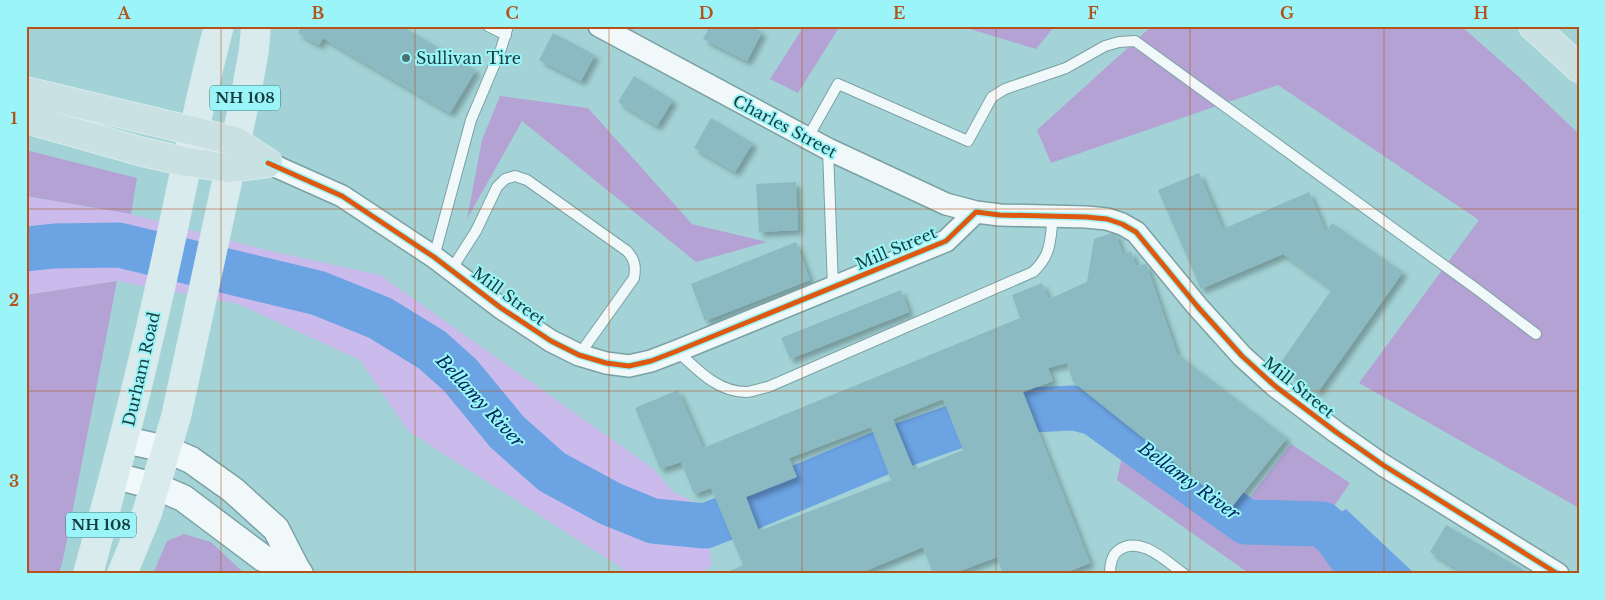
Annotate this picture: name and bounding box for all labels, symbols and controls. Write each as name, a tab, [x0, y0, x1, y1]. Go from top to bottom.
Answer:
text: A	[117, 3, 132, 23]
text: B	[312, 3, 325, 23]
text: C	[505, 3, 519, 23]
text: D	[699, 3, 713, 23]
text: E	[893, 3, 905, 23]
text: F	[1087, 3, 1099, 23]
text: G	[1280, 3, 1294, 23]
text: H	[1473, 3, 1489, 23]
place label: Sullivan Tire	[416, 48, 521, 68]
marker: Sullivan Tire	[400, 52, 412, 64]
road number: NH 108	[210, 86, 280, 110]
street label: Charles Street	[730, 90, 840, 162]
text: 1	[11, 108, 18, 128]
street label: Mill Street	[852, 222, 940, 274]
street label: Mill Street	[468, 263, 550, 329]
text: 2	[9, 290, 19, 310]
street label: Durham Road	[118, 310, 164, 428]
water label: Bellamy River	[431, 349, 529, 453]
street label: Mill Street	[1259, 352, 1339, 422]
water label: Bellamy River	[1134, 436, 1244, 525]
text: 3	[9, 471, 19, 491]
road number: NH 108	[66, 512, 136, 538]

